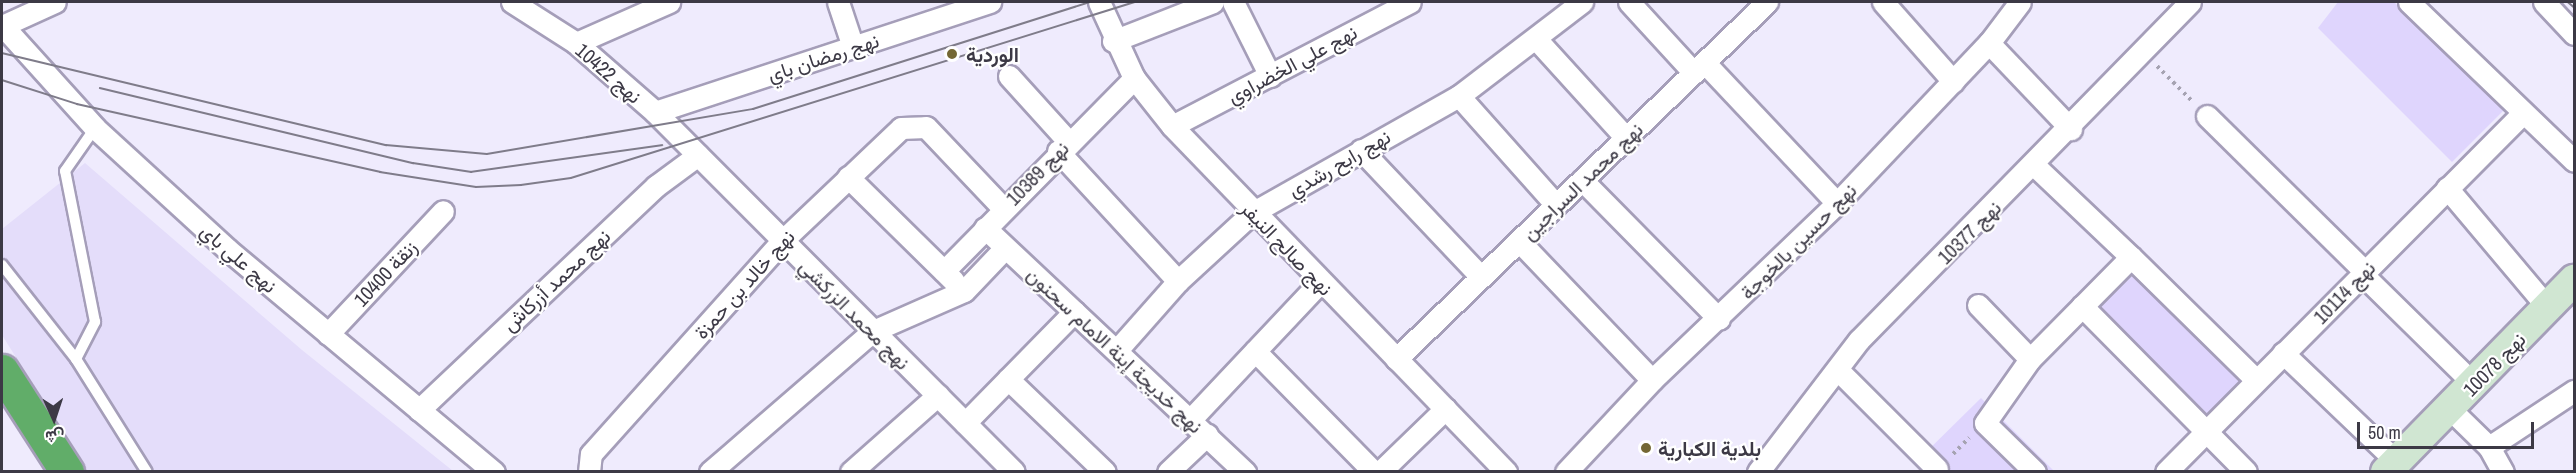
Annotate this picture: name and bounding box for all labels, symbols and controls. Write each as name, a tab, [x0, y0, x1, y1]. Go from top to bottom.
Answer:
street label: نهج علي الخضراوي	[1223, 20, 1361, 108]
street label: نهج رمضان باي	[764, 28, 882, 86]
street label: نهج 10422	[571, 38, 647, 108]
place label: الوردية	[966, 42, 1019, 66]
marker: الوردية	[943, 45, 961, 63]
street label: نهج محمد السراجين	[1516, 117, 1648, 245]
street label: نهج رابح رشدي	[1284, 124, 1394, 202]
street label: نهج 10389	[1001, 136, 1073, 210]
street label: نهج حسين بالخوجة	[1735, 178, 1861, 304]
street label: نهج 10377	[1932, 195, 2006, 269]
street label: نهج صالح النيفر	[1236, 196, 1338, 300]
street label: نهج علي باي	[196, 218, 282, 298]
street label: نهج محمد أزركاش	[497, 224, 615, 336]
street label: نهج خالد بن حمزة	[689, 224, 799, 344]
street label: زنقة 10400	[348, 235, 422, 311]
street label: نهج محمد الزركشي	[795, 254, 915, 374]
street label: نهج 10114	[2308, 255, 2380, 329]
street label: نهج خديجة إبنة الامام سحنون	[1022, 262, 1208, 438]
street label: نهج 10078	[2458, 327, 2530, 401]
north arrow	[24, 389, 84, 449]
scale bar	[2360, 410, 2537, 448]
text: 50 m	[2368, 420, 2401, 445]
text: ش	[45, 425, 65, 448]
place label: بلدية الكبارية	[1658, 436, 1761, 460]
marker: بلدية الكبارية	[1639, 441, 1653, 455]

